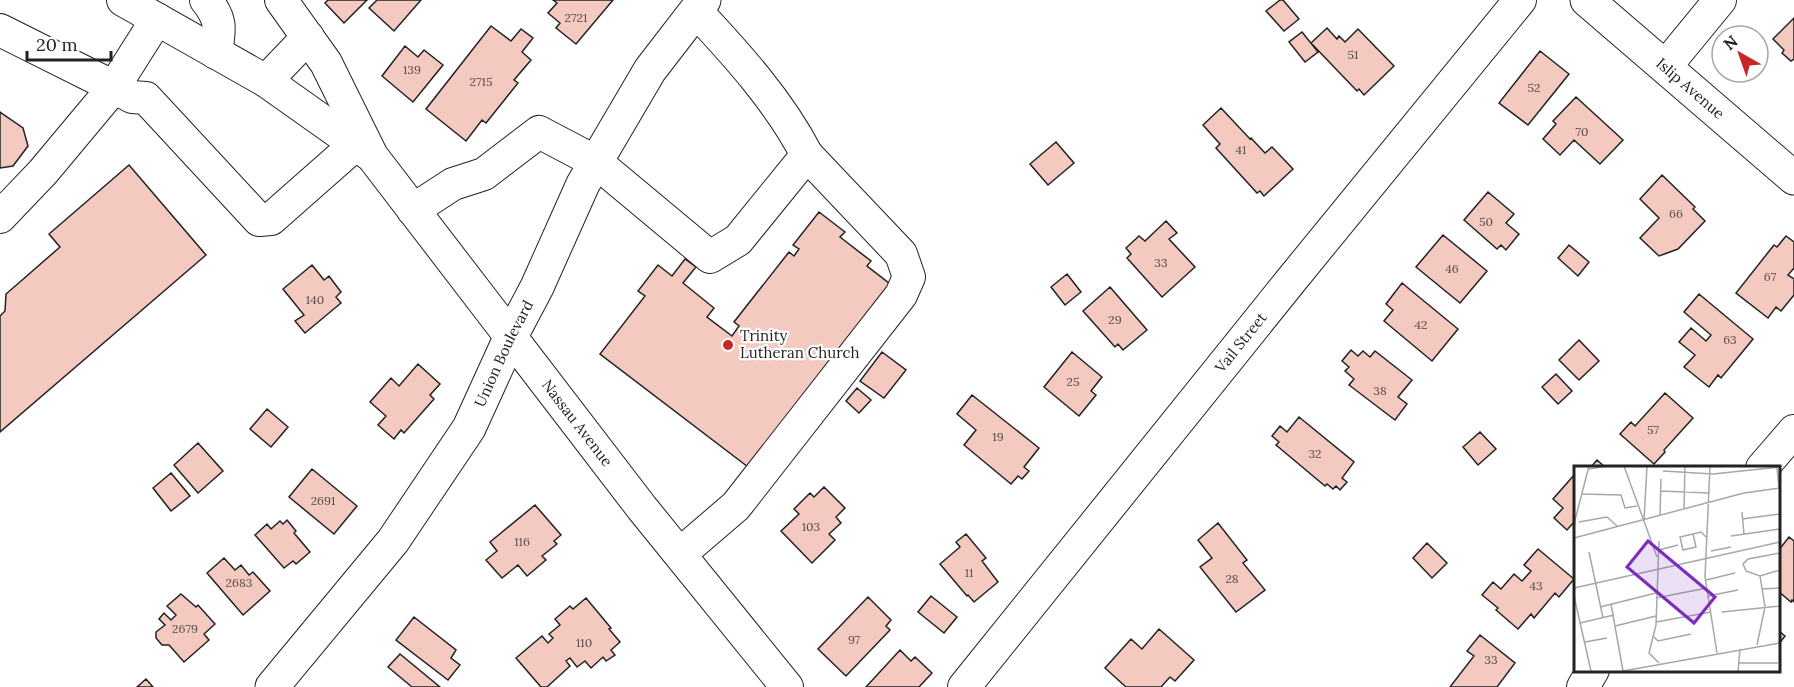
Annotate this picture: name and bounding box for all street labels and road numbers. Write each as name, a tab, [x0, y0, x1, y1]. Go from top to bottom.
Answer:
street label: Islip Avenue	[1652, 54, 1729, 123]
street label: Union Boulevard	[470, 297, 537, 410]
street label: Vail Street	[1210, 308, 1271, 377]
street label: Nassau Avenue	[538, 376, 617, 470]

